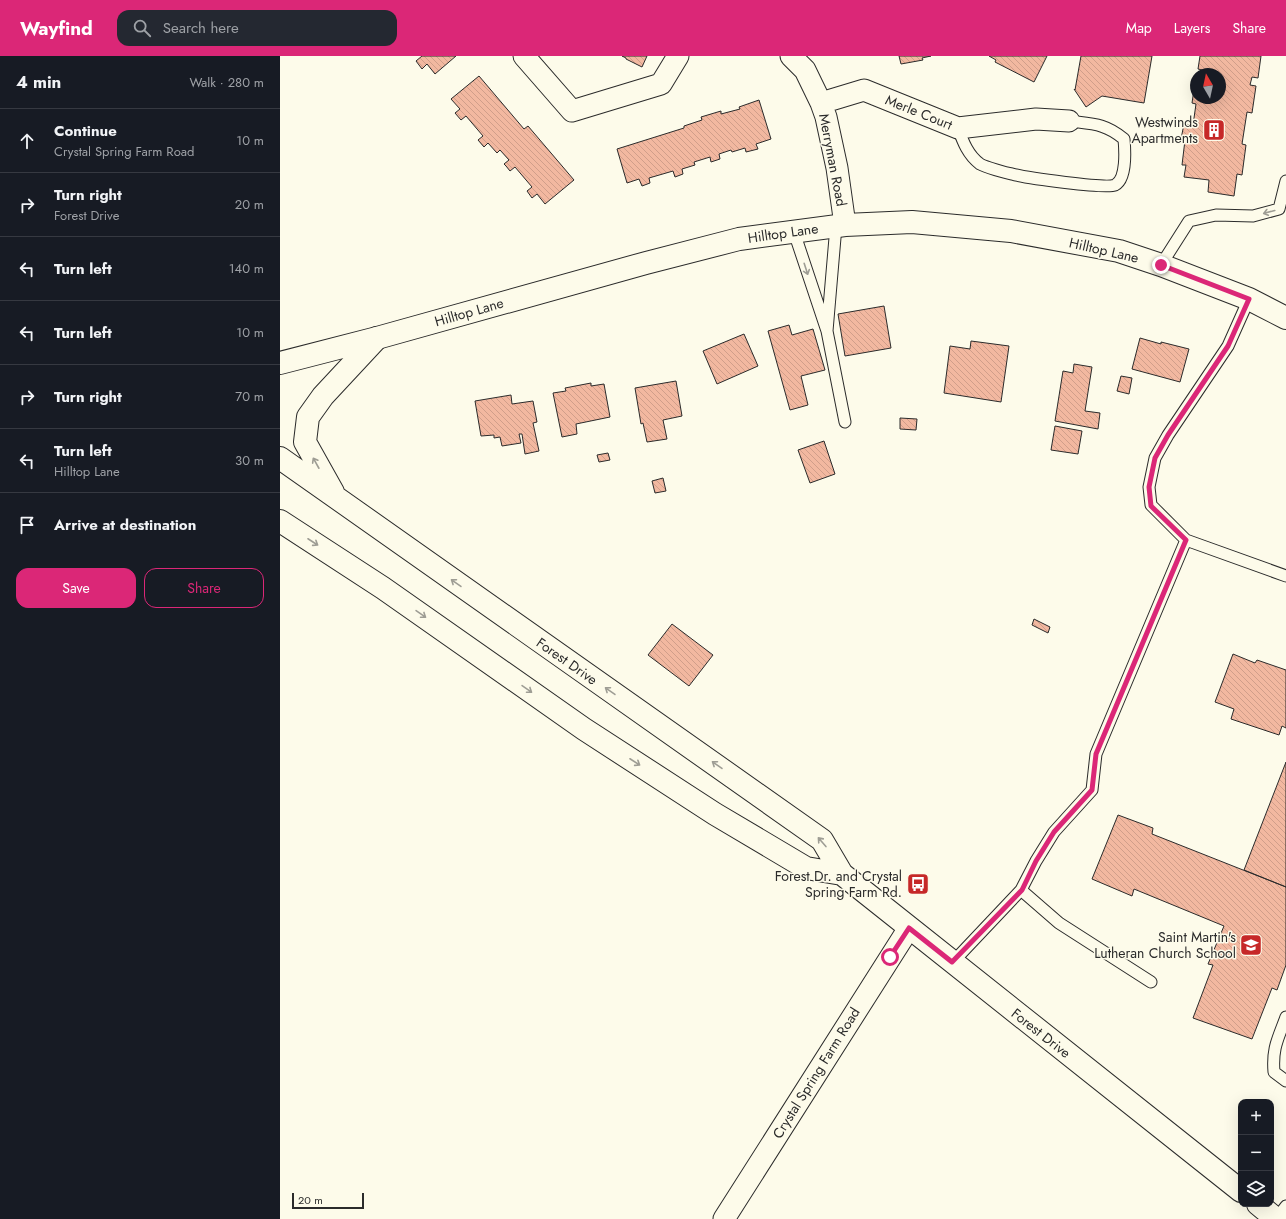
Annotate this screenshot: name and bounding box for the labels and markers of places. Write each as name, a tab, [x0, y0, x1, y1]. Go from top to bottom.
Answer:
place label: Westwinds Apartments	[1131, 112, 1198, 148]
building icon: Westwinds Apartments	[1201, 117, 1227, 143]
place label: Forest Dr. and Crystal Spring Farm Rd.	[775, 866, 902, 902]
bus stop icon: Forest Dr. and Crystal Spring Farm Rd.	[905, 871, 931, 897]
place label: Saint Martin's Lutheran Church School	[1094, 927, 1236, 963]
school or university icon: Saint Martin's Lutheran Church School	[1238, 932, 1264, 958]

